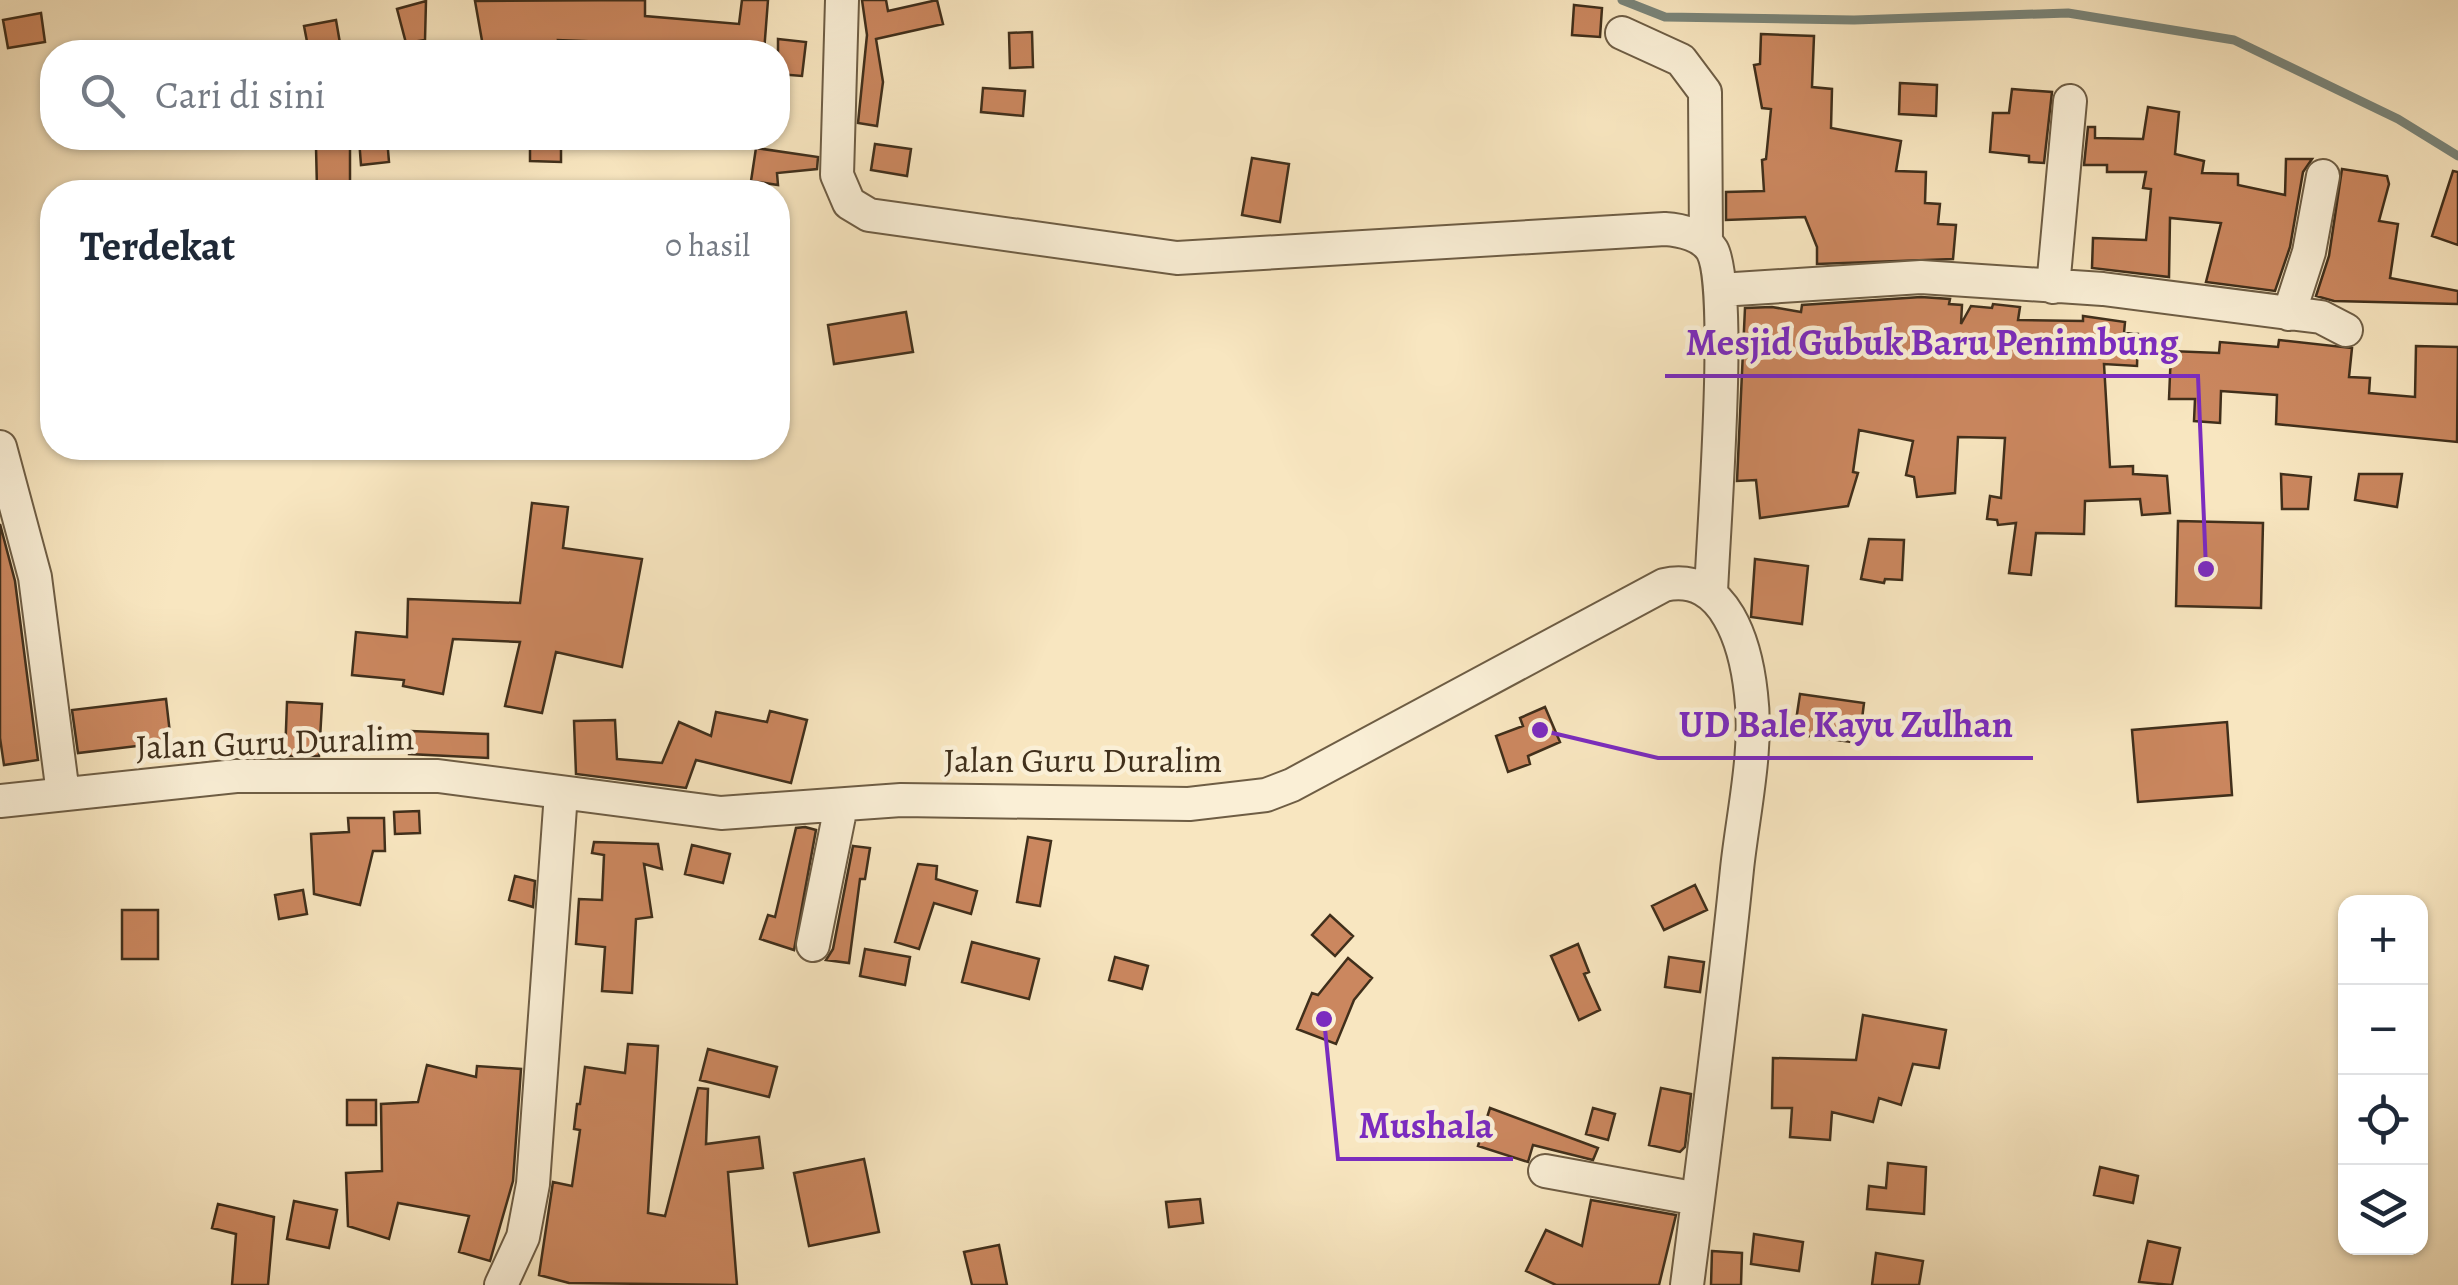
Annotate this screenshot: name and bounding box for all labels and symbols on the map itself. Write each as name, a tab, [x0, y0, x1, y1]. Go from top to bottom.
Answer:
callout: Mesjid Gubuk Baru Penimbung	[1665, 308, 2198, 376]
text: Mesjid Gubuk Baru Penimbung	[1685, 316, 2179, 368]
callout: UD Bale Kayu Zulhan	[1658, 690, 2033, 758]
text: UD Bale Kayu Zulhan	[1679, 698, 2013, 750]
street label: Jalan Guru Duralim	[135, 713, 415, 771]
street label: Jalan Guru Duralim	[944, 736, 1222, 784]
callout: Mushala	[1338, 1091, 1513, 1159]
text: Mushala	[1359, 1099, 1494, 1151]

